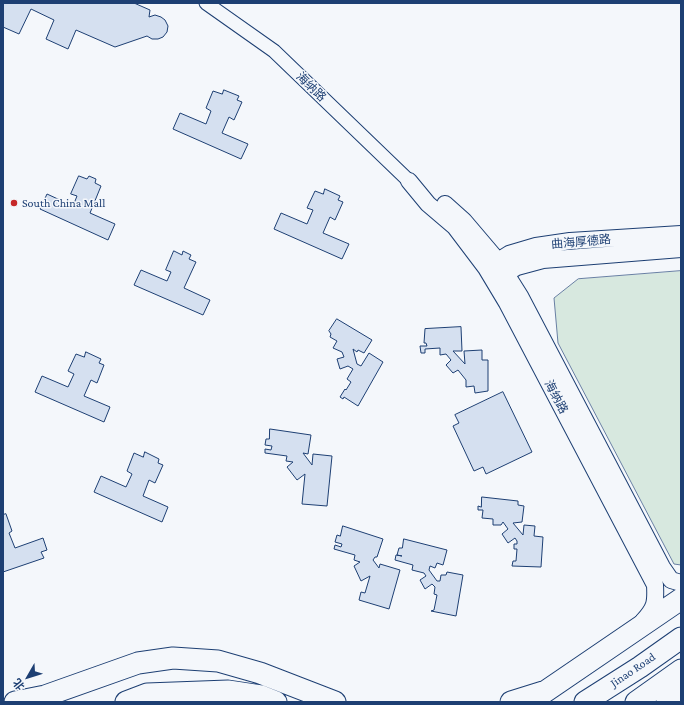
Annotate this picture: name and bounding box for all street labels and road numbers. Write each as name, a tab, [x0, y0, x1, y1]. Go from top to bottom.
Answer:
street label: 海纳路	[293, 69, 329, 105]
street label: 曲海厚德路	[550, 232, 612, 252]
street label: 海纳路	[541, 378, 571, 416]
street label: Jinao Road	[608, 650, 658, 690]

